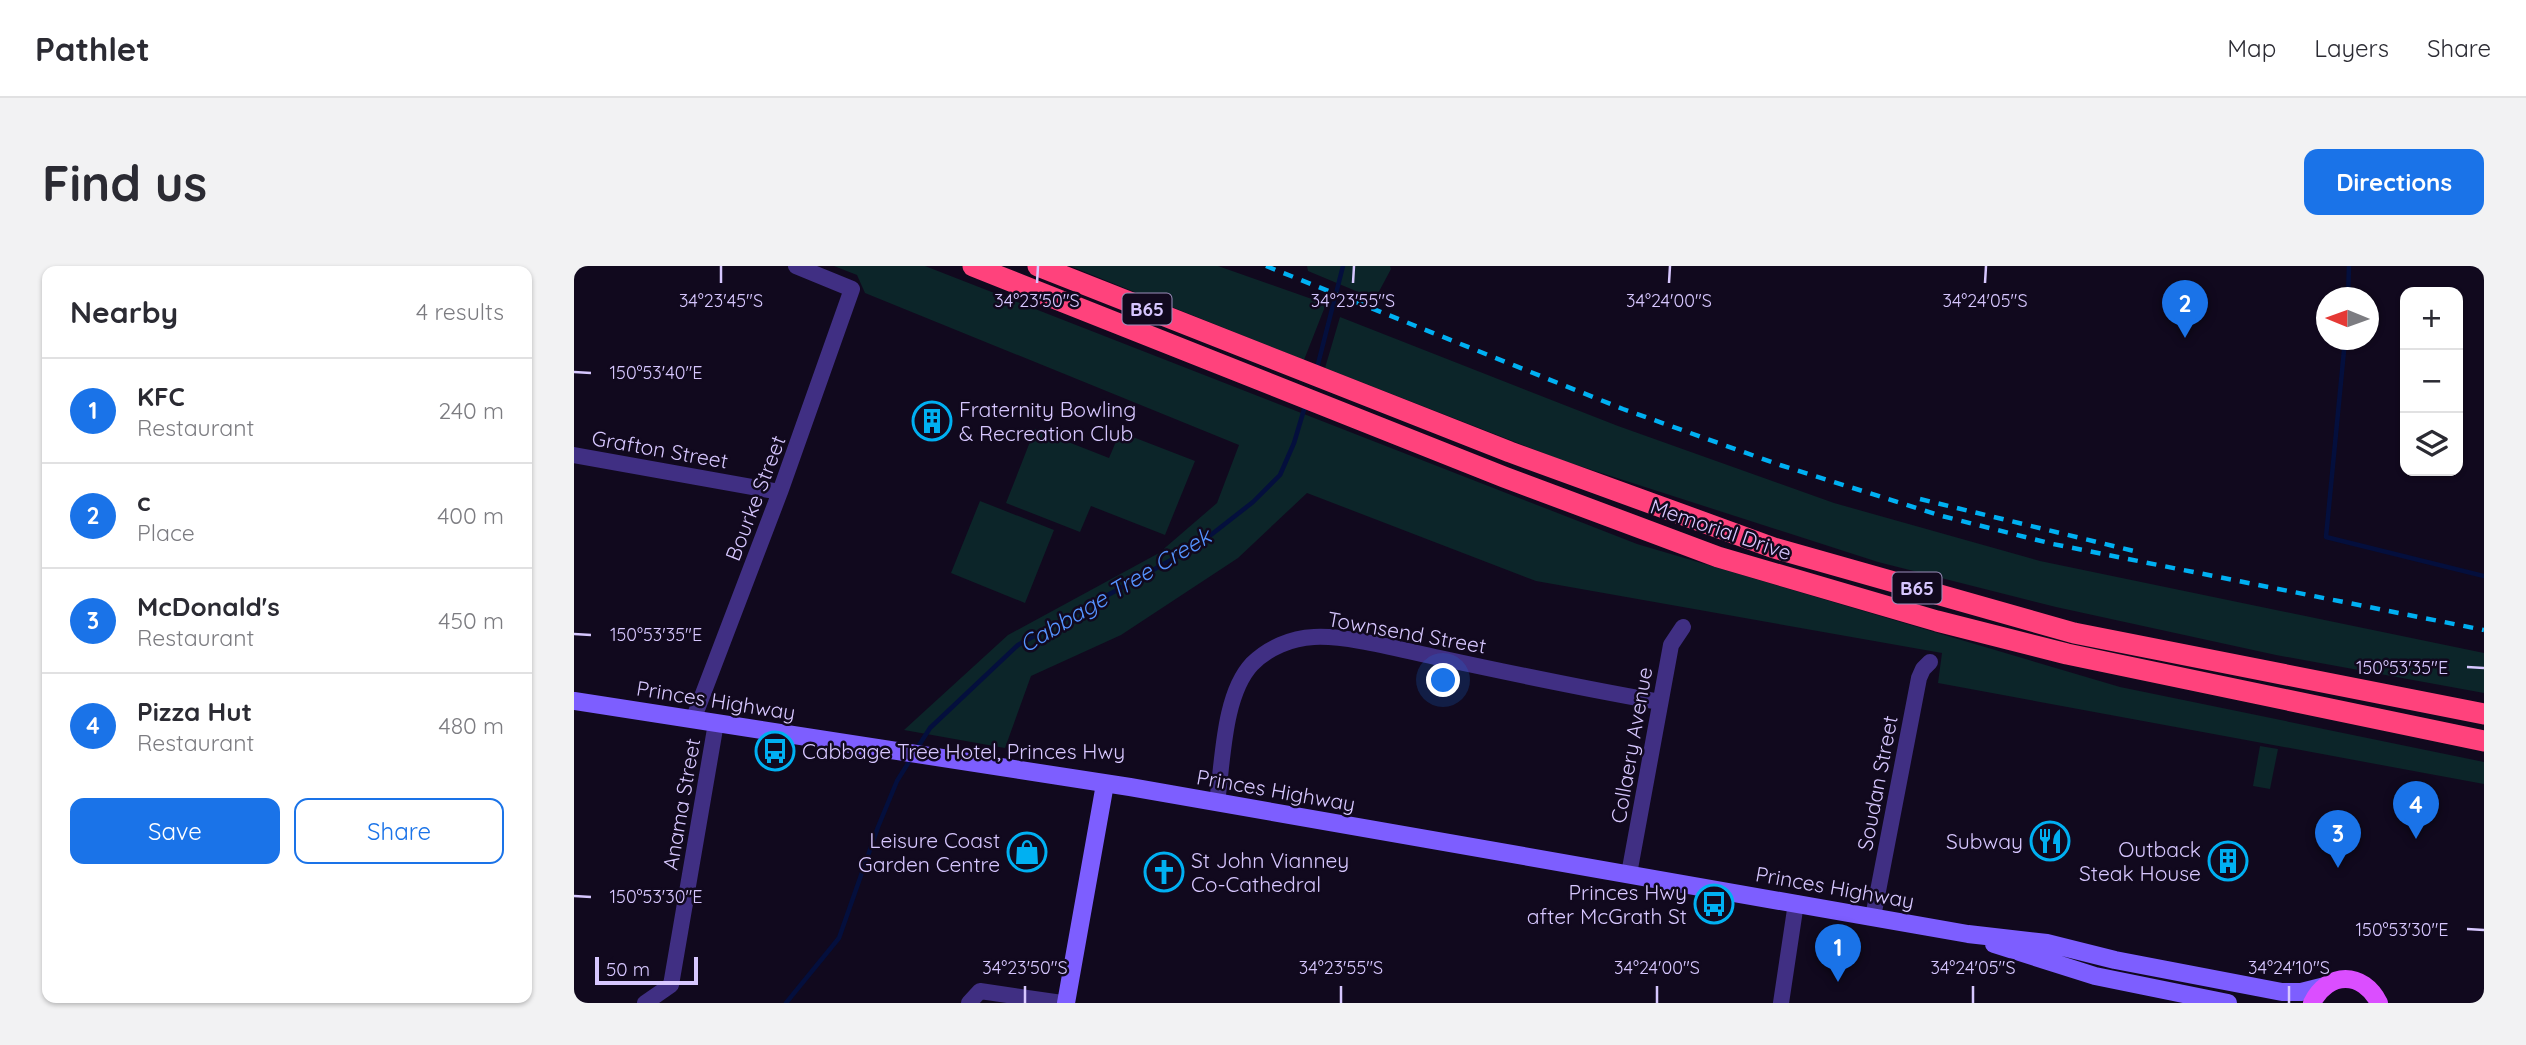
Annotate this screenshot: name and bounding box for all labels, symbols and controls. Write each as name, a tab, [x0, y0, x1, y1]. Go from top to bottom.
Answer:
text: Pathlet	[35, 28, 150, 69]
text: Map	[2227, 33, 2276, 63]
text: Layers	[2314, 33, 2389, 63]
text: Share	[2427, 33, 2491, 63]
button: Directions	[2304, 149, 2484, 215]
text: Find us	[42, 152, 207, 213]
pin: 2	[2162, 280, 2208, 338]
north arrow	[2316, 287, 2379, 350]
map controls	[2400, 287, 2463, 476]
button: +	[2400, 287, 2463, 350]
text: 34°23'45"S	[679, 289, 763, 312]
text: 34°23'50"S	[994, 289, 1080, 312]
text: 34°23'55"S	[1311, 289, 1395, 312]
text: 34°24'00"S	[1626, 289, 1712, 312]
text: 34°24'05"S	[1942, 289, 2028, 312]
text: Nearby	[70, 293, 178, 331]
road number: B65	[1122, 294, 1172, 324]
text: 4 results	[416, 297, 504, 326]
button: −	[2400, 350, 2463, 413]
text: 150°53'40"E	[609, 361, 703, 384]
text: KFC	[137, 380, 185, 413]
text: 1	[89, 396, 97, 425]
text: 240 m	[439, 396, 504, 425]
place label: Fraternity Bowling & Recreation Club	[959, 396, 1136, 446]
building icon: Fraternity Bowling & Recreation Club	[911, 400, 953, 442]
text: Restaurant	[137, 413, 254, 442]
button: layers	[2400, 413, 2463, 476]
street label: Grafton Street	[590, 424, 730, 474]
street label: Bourke Street	[719, 432, 791, 564]
text: c	[137, 485, 151, 518]
street label: Memorial Drive	[1647, 493, 1795, 565]
text: 2	[86, 501, 100, 530]
text: 400 m	[437, 501, 504, 530]
text: Place	[137, 518, 195, 547]
water label: Cabbage Tree Creek	[1014, 520, 1218, 659]
road number: B65	[1892, 572, 1942, 604]
text: McDonald's	[137, 590, 280, 623]
street label: Townsend Street	[1326, 605, 1488, 659]
text: 3	[87, 606, 99, 635]
text: 450 m	[438, 606, 504, 635]
text: Restaurant	[137, 623, 254, 652]
text: 150°53'35"E	[610, 623, 702, 646]
text: 150°53'35"E	[2356, 656, 2448, 679]
your location	[1426, 663, 1460, 697]
street label: Collaery Avenue	[1604, 665, 1658, 825]
street label: Princes Highway	[635, 675, 797, 725]
text: Pizza Hut	[137, 695, 252, 728]
text: 4	[86, 711, 100, 740]
text: 480 m	[439, 711, 504, 740]
street label: Soudan Street	[1851, 713, 1903, 853]
text: Restaurant	[137, 728, 254, 757]
bus stop icon: Cabbage Tree Hotel, Princes Hwy	[754, 730, 796, 772]
street label: Anama Street	[657, 736, 705, 872]
place label: Cabbage Tree Hotel, Princes Hwy	[802, 738, 1125, 764]
street label: Princes Highway	[1195, 763, 1357, 817]
pin: 4	[2393, 781, 2439, 839]
button: Save	[70, 798, 280, 864]
button: Share	[294, 798, 504, 864]
pin: 3	[2315, 810, 2361, 868]
restaurant icon: Subway	[2029, 820, 2071, 862]
place label: Leisure Coast Garden Centre	[858, 827, 1000, 877]
place label: Subway	[1946, 828, 2023, 854]
shop icon: Leisure Coast Garden Centre	[1006, 831, 1048, 873]
place label: Outback Steak House	[2079, 836, 2201, 886]
building icon: Outback Steak House	[2207, 840, 2249, 882]
place label: St John Vianney Co-Cathedral	[1191, 847, 1349, 897]
church icon: St John Vianney Co-Cathedral	[1143, 851, 1185, 893]
street label: Princes Highway	[1754, 860, 1916, 914]
place label: Princes Hwy after McGrath St	[1527, 879, 1687, 929]
bus stop icon: Princes Hwy after McGrath St	[1693, 883, 1735, 925]
text: 150°53'30"E	[609, 885, 703, 908]
text: 150°53'30"E	[2355, 918, 2449, 941]
pin: 1	[1815, 924, 1861, 982]
scale bar	[595, 954, 698, 986]
text: 34°23'50"S	[982, 956, 1068, 979]
text: 34°23'55"S	[1299, 956, 1383, 979]
text: 34°24'00"S	[1614, 956, 1700, 979]
text: 34°24'05"S	[1930, 956, 2016, 979]
text: 34°24'10"S	[2248, 956, 2330, 979]
text: 50 m	[606, 957, 650, 981]

